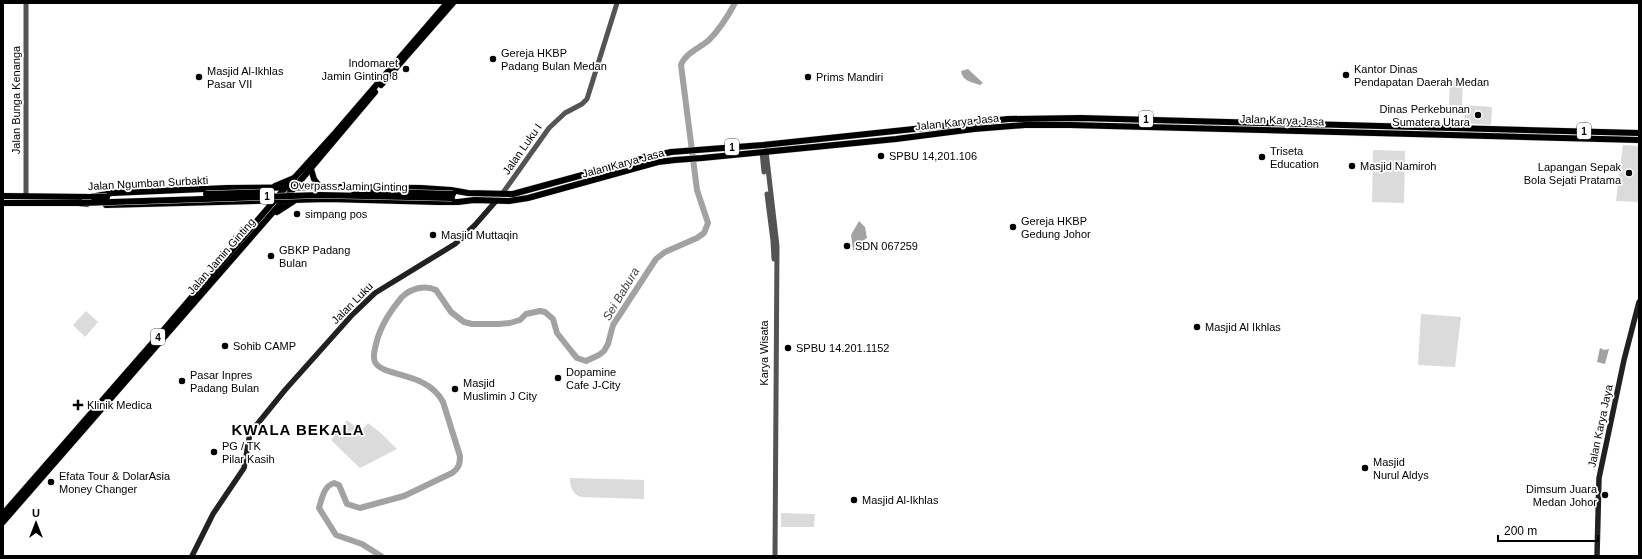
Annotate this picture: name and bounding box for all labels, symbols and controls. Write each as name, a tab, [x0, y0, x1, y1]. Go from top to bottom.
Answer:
street label: Jalan Bunga Kenanga	[10, 45, 22, 154]
place label: Gereja HKBP Padang Bulan Medan	[501, 47, 607, 72]
marker: Gereja HKBP Padang Bulan Medan	[488, 54, 498, 64]
place label: Indomaret Jamin Ginting 8	[322, 57, 398, 82]
place label: Kantor Dinas Pendapatan Daerah Medan	[1354, 63, 1489, 88]
marker: Indomaret Jamin Ginting 8	[401, 64, 411, 74]
place label: Masjid Al-Ikhlas Pasar VII	[207, 65, 284, 90]
marker: Kantor Dinas Pendapatan Daerah Medan	[1341, 70, 1351, 80]
place label: Prims Mandiri	[816, 71, 883, 83]
marker: Masjid Al-Ikhlas Pasar VII	[194, 72, 204, 82]
marker: Prims Mandiri	[803, 72, 813, 82]
place label: Dinas Perkebunan Sumatera Utara	[1379, 103, 1471, 128]
marker: Dinas Perkebunan Sumatera Utara	[1473, 110, 1483, 120]
road number: 1	[1139, 111, 1153, 127]
street label: Jalan Karya Jasa	[914, 112, 1000, 132]
street label: Jalan Karya Jasa	[1240, 113, 1325, 127]
street label: Jalan Luku I	[500, 121, 544, 177]
road number: 1	[1577, 123, 1591, 139]
road number: 1	[725, 139, 739, 155]
place label: Triseta Education	[1270, 145, 1319, 170]
street label: Jalan Karya Jasa	[581, 146, 666, 180]
place label: SPBU 14,201.106	[889, 150, 977, 162]
marker: SPBU 14,201.106	[876, 151, 886, 161]
marker: Triseta Education	[1257, 152, 1267, 162]
place label: Masjid Namiroh	[1360, 160, 1436, 172]
marker: Masjid Namiroh	[1347, 161, 1357, 171]
place label: Lapangan Sepak Bola Sejati Pratama	[1524, 161, 1622, 186]
marker: Lapangan Sepak Bola Sejati Pratama	[1624, 168, 1634, 178]
street label: Jalan Ngumban Surbakti	[88, 174, 208, 192]
street label: Overpass Jamin Ginting	[290, 179, 408, 193]
road number: 1	[260, 188, 274, 204]
place label: simpang pos	[305, 208, 368, 220]
marker: simpang pos	[292, 209, 302, 219]
place label: Gereja HKBP Gedung Johor	[1021, 215, 1091, 240]
street label: Jalan Jamin Ginting	[185, 216, 257, 296]
marker: Gereja HKBP Gedung Johor	[1008, 222, 1018, 232]
place label: Masjid Muttaqin	[441, 229, 518, 241]
marker: Masjid Muttaqin	[428, 230, 438, 240]
place label: SDN 067259	[855, 240, 918, 252]
marker: SDN 067259	[842, 241, 852, 251]
place label: GBKP Padang Bulan	[279, 244, 350, 269]
marker: GBKP Padang Bulan	[266, 251, 276, 261]
water label: Sei Babura	[600, 265, 642, 323]
street label: Jalan Luku	[329, 280, 375, 326]
street label: Karya Wisata	[758, 319, 770, 386]
place label: Masjid Al Ikhlas	[1205, 321, 1281, 333]
marker: Masjid Al Ikhlas	[1192, 322, 1202, 332]
road number: 4	[151, 329, 165, 345]
place label: Sohib CAMP	[233, 340, 296, 352]
marker: Sohib CAMP	[220, 341, 230, 351]
place label: SPBU 14.201.1152	[796, 342, 889, 354]
marker: SPBU 14.201.1152	[783, 343, 793, 353]
place label: Dopamine Cafe J-City	[566, 366, 621, 391]
place label: Pasar Inpres Padang Bulan	[190, 369, 259, 394]
marker: Dopamine Cafe J-City	[553, 373, 563, 383]
marker: Pasar Inpres Padang Bulan	[177, 376, 187, 386]
place label: Masjid Muslimin J City	[463, 377, 537, 402]
street label: Jalan Karya Jaya	[1585, 383, 1615, 469]
marker: Masjid Muslimin J City	[450, 384, 460, 394]
marker: Klinik Medica	[72, 399, 84, 411]
place label: Klinik Medica	[87, 399, 153, 411]
district label: KWALA BEKALA	[231, 421, 365, 438]
place label: PG / TK Pilar Kasih	[222, 440, 275, 465]
marker: PG / TK Pilar Kasih	[209, 447, 219, 457]
place label: Masjid Nurul Aldys	[1373, 456, 1429, 481]
marker: Masjid Nurul Aldys	[1360, 463, 1370, 473]
place label: Efata Tour & DolarAsia Money Changer	[59, 470, 171, 495]
marker: Efata Tour & DolarAsia Money Changer	[46, 477, 56, 487]
place label: Dimsum Juara Medan Johor	[1526, 483, 1598, 508]
marker: Dimsum Juara Medan Johor	[1600, 490, 1610, 500]
place label: Masjid Al-Ikhlas	[862, 494, 939, 506]
marker: Masjid Al-Ikhlas	[849, 495, 859, 505]
north arrow	[16, 503, 56, 543]
text: U	[32, 507, 40, 519]
scale bar	[1498, 517, 1598, 543]
text: 200 m	[1504, 524, 1537, 538]

